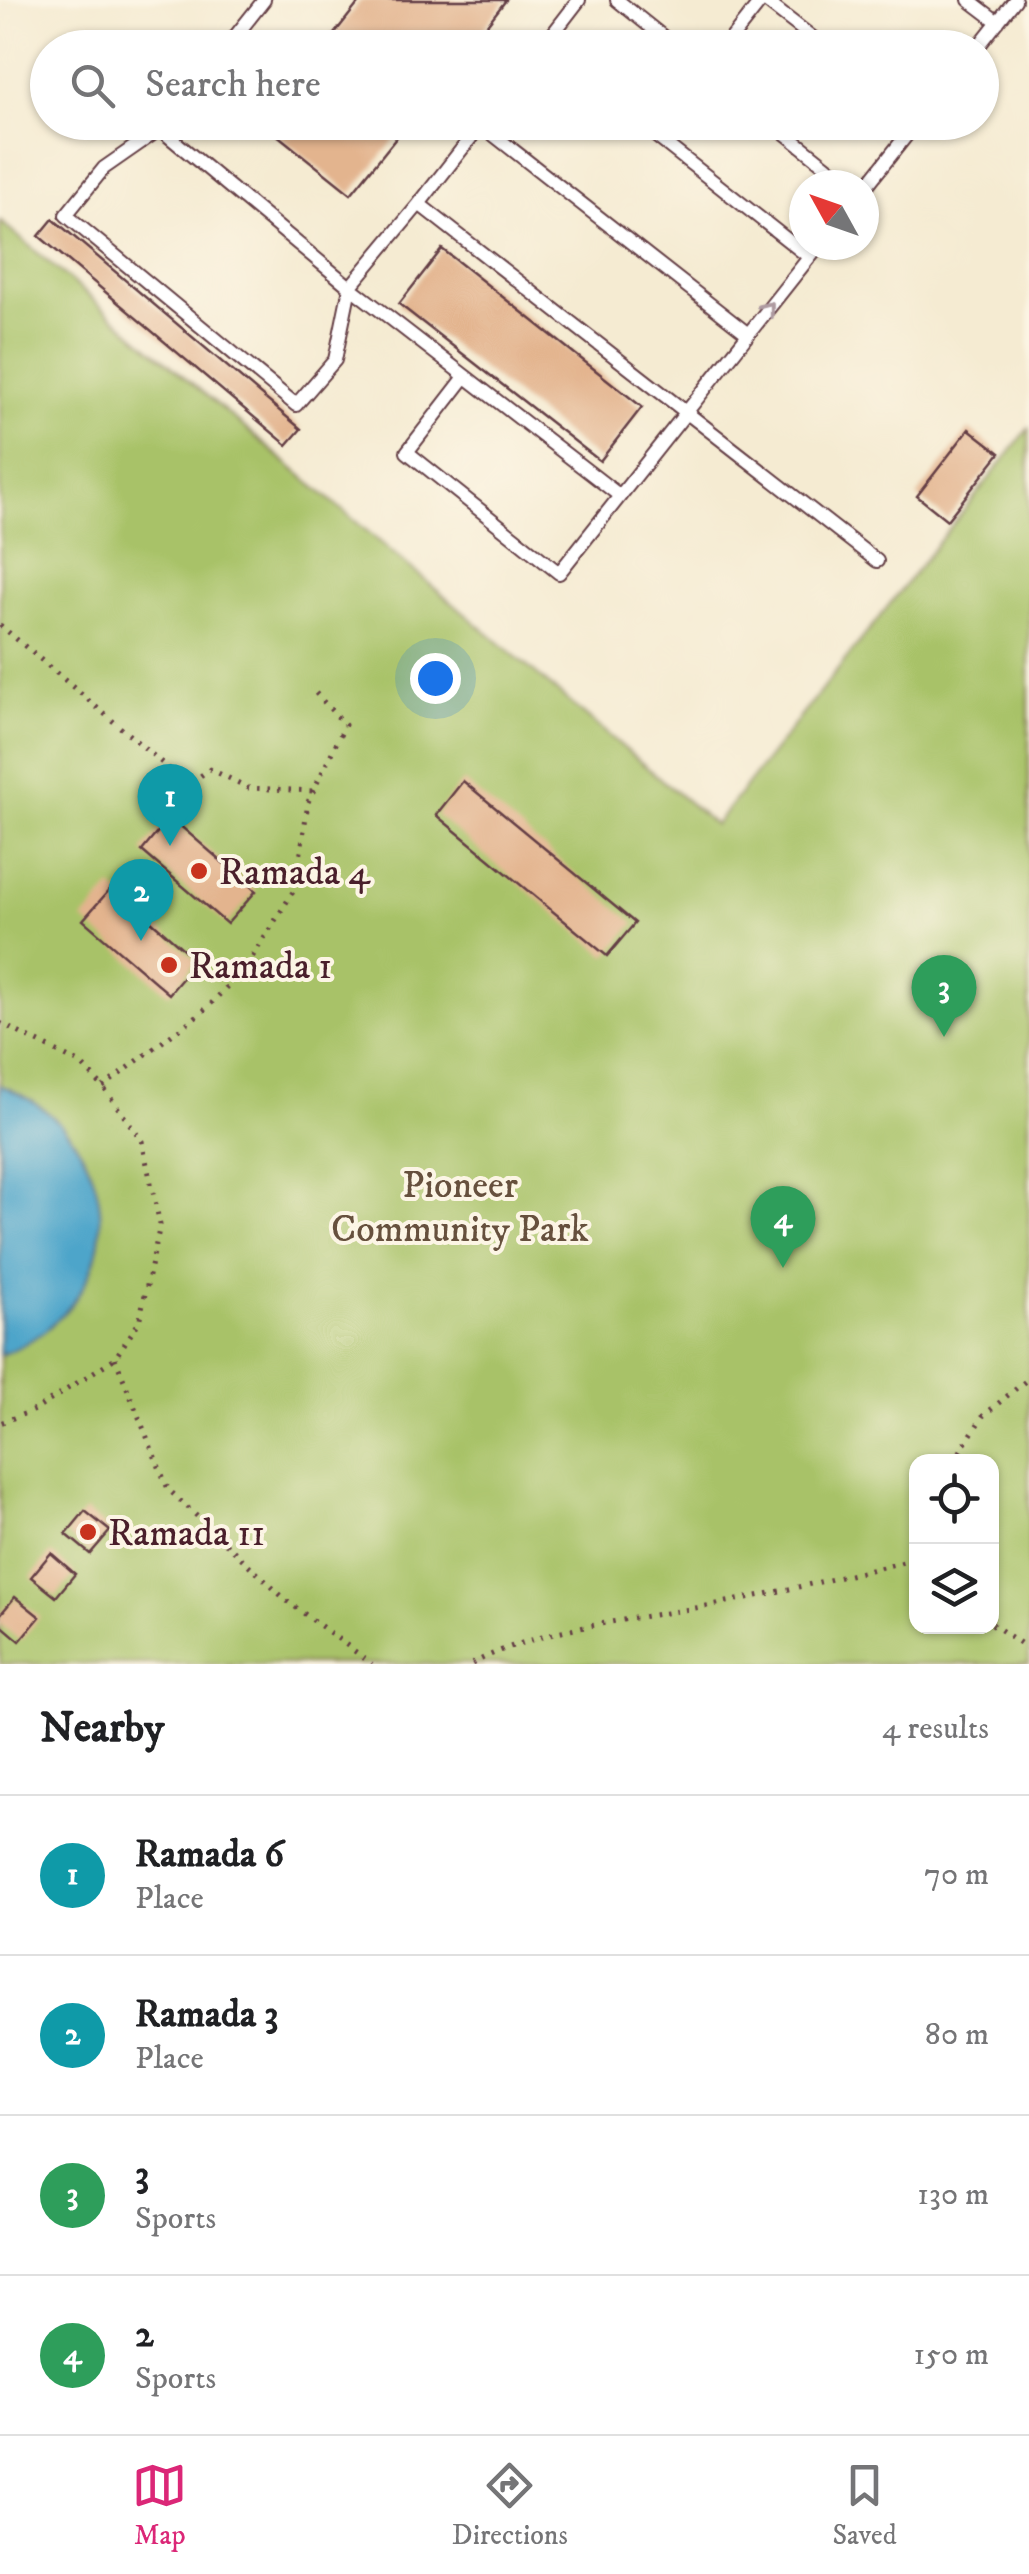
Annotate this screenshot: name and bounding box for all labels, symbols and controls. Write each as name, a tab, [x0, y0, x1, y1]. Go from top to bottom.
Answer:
search box	[30, 30, 999, 140]
icon: search	[65, 58, 120, 113]
text: Search here	[145, 61, 321, 109]
north arrow	[789, 170, 879, 260]
one-way arrow	[757, 302, 774, 320]
your location	[410, 653, 461, 704]
pin: 1	[138, 764, 202, 846]
place label: Ramada 4	[219, 849, 371, 897]
pin: 2	[108, 858, 174, 941]
marker: Ramada 4	[188, 860, 210, 882]
place label: Ramada 1	[189, 943, 332, 991]
marker: Ramada 1	[158, 954, 180, 976]
pin: 3	[912, 954, 976, 1037]
park label: Pioneer Community Park	[331, 1162, 589, 1254]
pin: 4	[750, 1186, 816, 1268]
map controls	[909, 1454, 999, 1634]
button: locate	[909, 1454, 999, 1544]
place label: Ramada 11	[108, 1510, 265, 1558]
marker: Ramada 11	[77, 1521, 99, 1543]
button: layers	[909, 1544, 999, 1634]
text: Nearby	[40, 1703, 164, 1755]
text: 4 results	[882, 1709, 989, 1749]
text: Ramada 6	[135, 1831, 284, 1879]
text: 1	[67, 1855, 78, 1895]
text: 70 m	[924, 1855, 989, 1895]
text: Place	[135, 1879, 204, 1919]
text: Ramada 3	[135, 1991, 279, 2039]
text: 2	[65, 2015, 80, 2055]
text: 80 m	[925, 2015, 989, 2055]
text: Place	[135, 2039, 204, 2079]
text: 3	[135, 2151, 149, 2199]
text: 3	[67, 2175, 78, 2215]
text: 130 m	[917, 2175, 989, 2215]
text: Sports	[135, 2199, 216, 2239]
text: 2	[135, 2311, 154, 2359]
text: 4	[63, 2335, 82, 2375]
text: 150 m	[913, 2335, 989, 2375]
text: Sports	[135, 2359, 216, 2399]
tab: Map	[132, 2458, 187, 2553]
tab: Directions	[452, 2458, 568, 2553]
tab: Saved	[832, 2458, 897, 2553]

